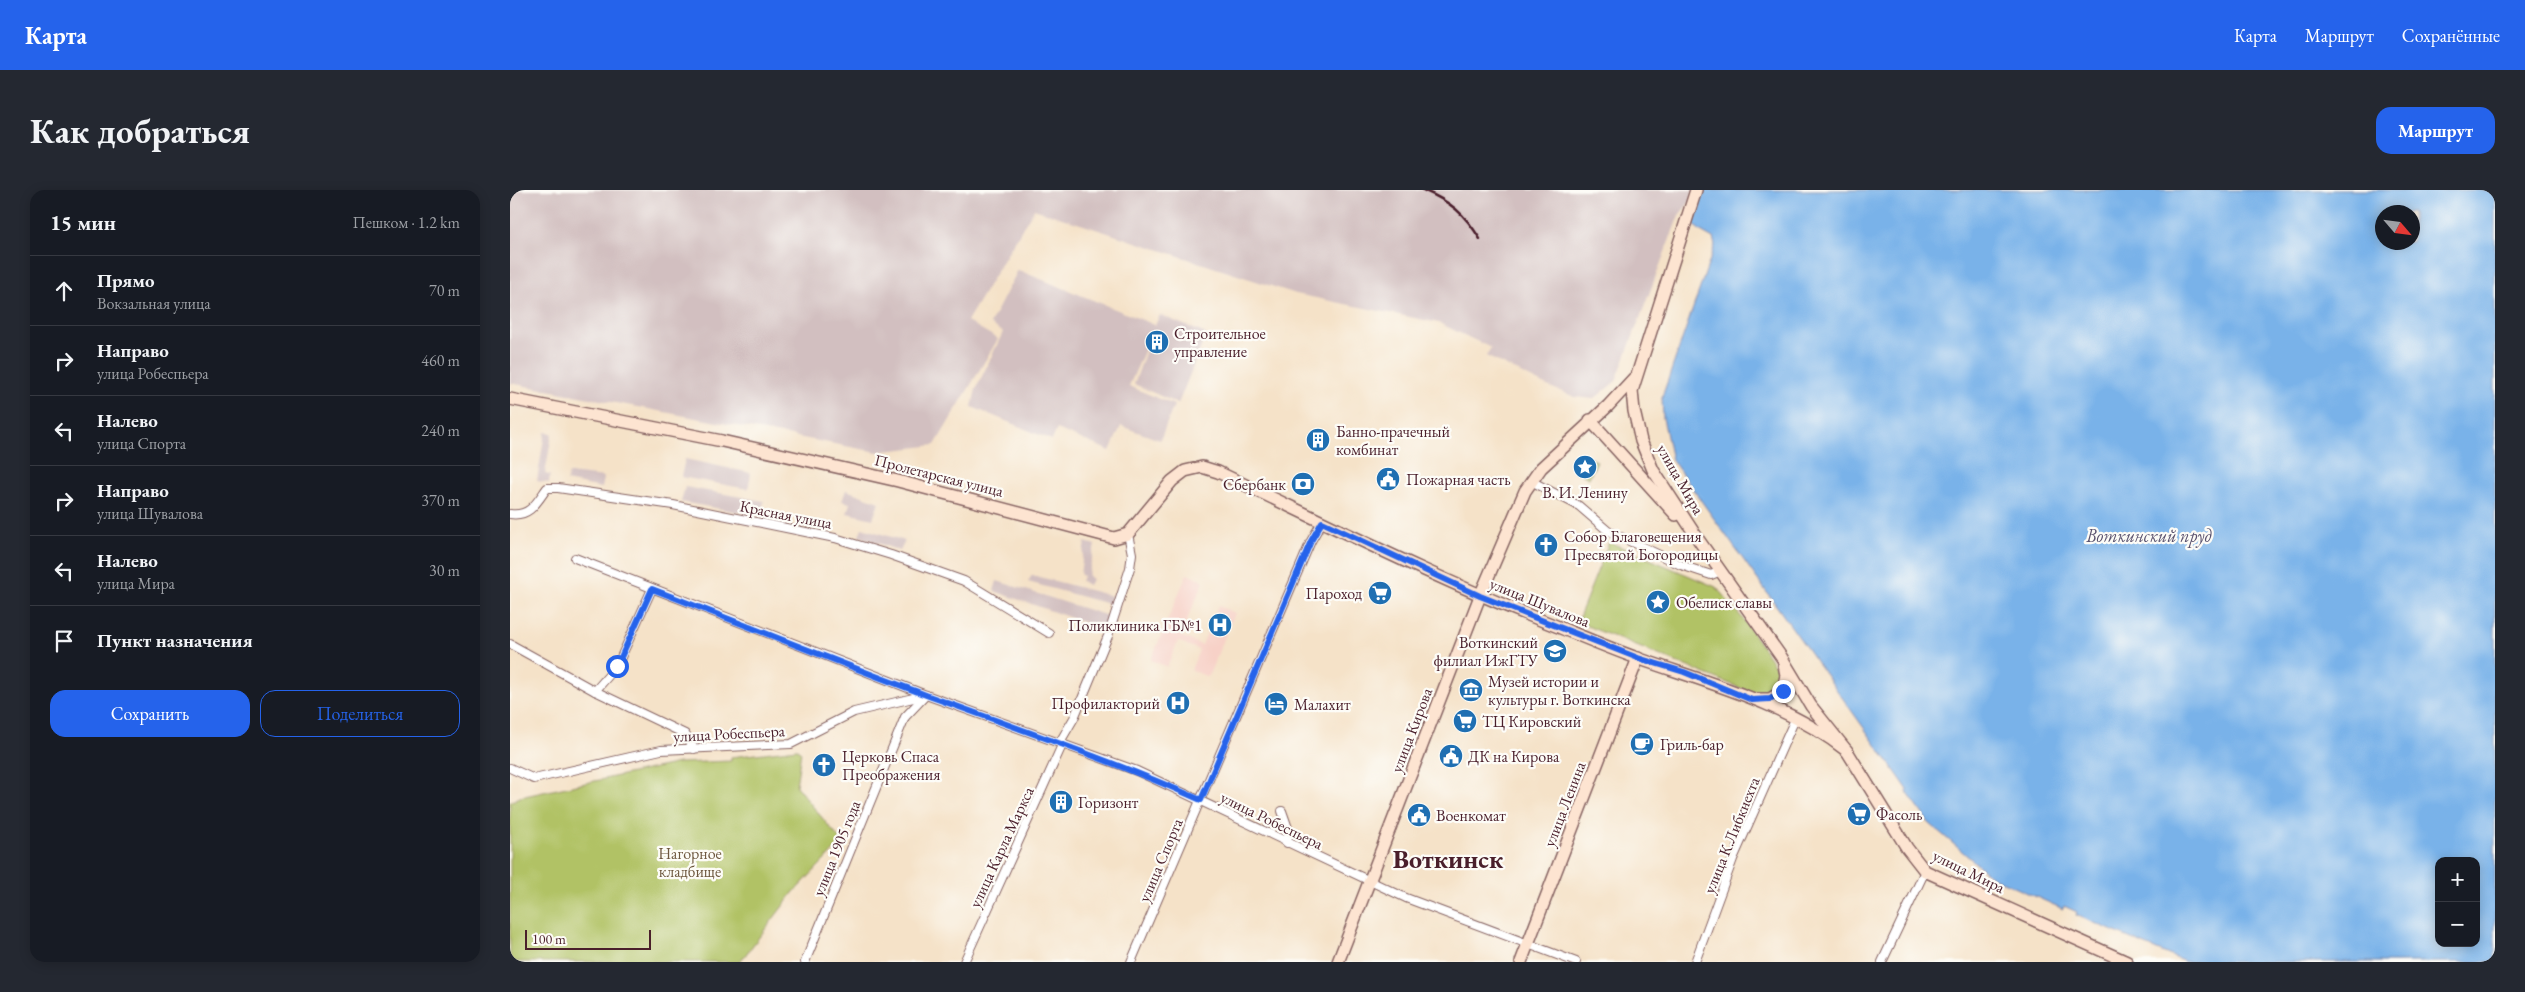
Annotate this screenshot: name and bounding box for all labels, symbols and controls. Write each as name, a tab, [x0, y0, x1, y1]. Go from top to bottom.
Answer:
text: Карта	[25, 20, 87, 51]
text: Карта	[2234, 24, 2277, 47]
text: Маршрут	[2305, 24, 2374, 47]
text: Сохранённые	[2402, 24, 2500, 47]
button: Маршрут	[2376, 107, 2495, 154]
text: Как добраться	[30, 108, 250, 153]
north arrow	[2375, 205, 2420, 250]
text: 15 мин	[50, 209, 116, 236]
text: Пешком · 1.2 km	[353, 212, 460, 233]
text: Прямо	[97, 268, 155, 293]
icon: ahead	[50, 277, 78, 305]
text: 70 m	[429, 280, 460, 301]
text: Вокзальная улица	[97, 293, 211, 314]
place label: Строительное управление	[1174, 323, 1266, 362]
building icon: Строительное управление	[1144, 329, 1170, 355]
text: Направо	[97, 338, 169, 363]
icon: right	[50, 347, 78, 375]
text: 460 m	[421, 350, 460, 371]
text: улица Робеспьера	[97, 363, 209, 384]
text: Налево	[97, 408, 158, 433]
icon: left	[50, 417, 78, 445]
text: 240 m	[421, 420, 460, 441]
place label: Банно-прачечный комбинат	[1336, 421, 1451, 460]
building icon: Банно-прачечный комбинат	[1305, 427, 1331, 453]
text: улица Спорта	[97, 433, 186, 454]
street label: улица Мира	[1652, 440, 1709, 519]
street label: Пролетарская улица	[872, 449, 1006, 502]
place icon: В. И. Ленину	[1572, 454, 1598, 480]
public building icon: Пожарная часть	[1375, 466, 1401, 492]
place label: Пожарная часть	[1406, 469, 1511, 490]
bank icon: Сбербанк	[1290, 471, 1316, 497]
place label: Сбербанк	[1223, 474, 1286, 495]
text: Направо	[97, 478, 169, 503]
place label: В. И. Ленину	[1542, 482, 1629, 503]
icon: right	[50, 487, 78, 515]
text: 370 m	[421, 490, 460, 511]
street label: Красная улица	[738, 495, 834, 534]
text: улица Шувалова	[97, 503, 203, 524]
water label: Воткинский пруд	[2085, 524, 2213, 548]
place label: Собор Благовещения Пресвятой Богородицы	[1564, 526, 1719, 565]
church icon: Собор Благовещения Пресвятой Богородицы	[1533, 532, 1559, 558]
text: Налево	[97, 548, 158, 573]
icon: left	[50, 557, 78, 585]
text: 30 m	[429, 560, 460, 581]
text: улица Мира	[97, 573, 175, 594]
street label: улица Шувалова	[1487, 573, 1593, 632]
supermarket icon: Пароход	[1367, 580, 1393, 606]
place label: Пароход	[1305, 583, 1363, 604]
place icon: Обелиск славы	[1645, 589, 1671, 615]
place label: Обелиск славы	[1676, 592, 1772, 613]
hospital icon: Поликлиника ГБ№1	[1207, 612, 1233, 638]
place label: Поликлиника ГБ№1	[1068, 615, 1202, 636]
icon: arrive	[50, 627, 78, 655]
text: Пункт назначения	[97, 628, 253, 653]
place label: Воткинский филиал ИжГТУ	[1434, 632, 1539, 671]
school or university icon: Воткинский филиал ИжГТУ	[1542, 638, 1568, 664]
route start	[606, 655, 629, 678]
place label: Музей истории и культуры г. Воткинска	[1488, 671, 1631, 710]
museum icon: Музей истории и культуры г. Воткинска	[1458, 677, 1484, 703]
route end	[1772, 680, 1795, 703]
street label: улица Кирова	[1386, 684, 1437, 775]
button: Сохранить	[50, 690, 250, 737]
button: Поделиться	[260, 690, 460, 737]
hospital icon: Профилакторий	[1165, 690, 1191, 716]
hotel icon: Малахит	[1263, 691, 1289, 717]
place label: Профилакторий	[1051, 693, 1161, 714]
place label: Малахит	[1294, 694, 1351, 715]
supermarket icon: ТЦ Кировский	[1452, 708, 1478, 734]
place label: ТЦ Кировский	[1482, 711, 1582, 732]
street label: улица Робеспьера	[673, 720, 786, 747]
cafe icon: Гриль-бар	[1629, 731, 1655, 757]
place label: Гриль-бар	[1660, 734, 1724, 755]
public building icon: ДК на Кирова	[1438, 743, 1464, 769]
place label: Церковь Спаса Преображения	[842, 746, 940, 785]
place label: ДК на Кирова	[1468, 746, 1560, 767]
church icon: Церковь Спаса Преображения	[811, 752, 837, 778]
street label: улица Ленина	[1539, 758, 1591, 850]
street label: улица К.Либкнехта	[1698, 773, 1765, 897]
street label: улица Карла Маркса	[964, 783, 1039, 911]
street label: улица Робеспьера	[1217, 787, 1327, 855]
building icon: Горизонт	[1048, 789, 1074, 815]
place label: Горизонт	[1078, 792, 1139, 813]
street label: улица 1905 года	[808, 797, 865, 899]
supermarket icon: Фасоль	[1846, 801, 1872, 827]
public building icon: Военкомат	[1406, 802, 1432, 828]
place label: Фасоль	[1876, 804, 1922, 825]
place label: Военкомат	[1436, 805, 1506, 826]
street label: улица Спорта	[1133, 815, 1188, 905]
district label: Воткинск	[1393, 842, 1504, 876]
park label: Нагорное кладбище	[658, 843, 722, 882]
street label: улица Мира	[1929, 845, 2009, 898]
map controls	[2435, 857, 2480, 947]
button: +	[2435, 857, 2480, 902]
button: −	[2435, 902, 2480, 947]
scale bar	[525, 927, 651, 950]
text: 100 m	[532, 930, 566, 948]

